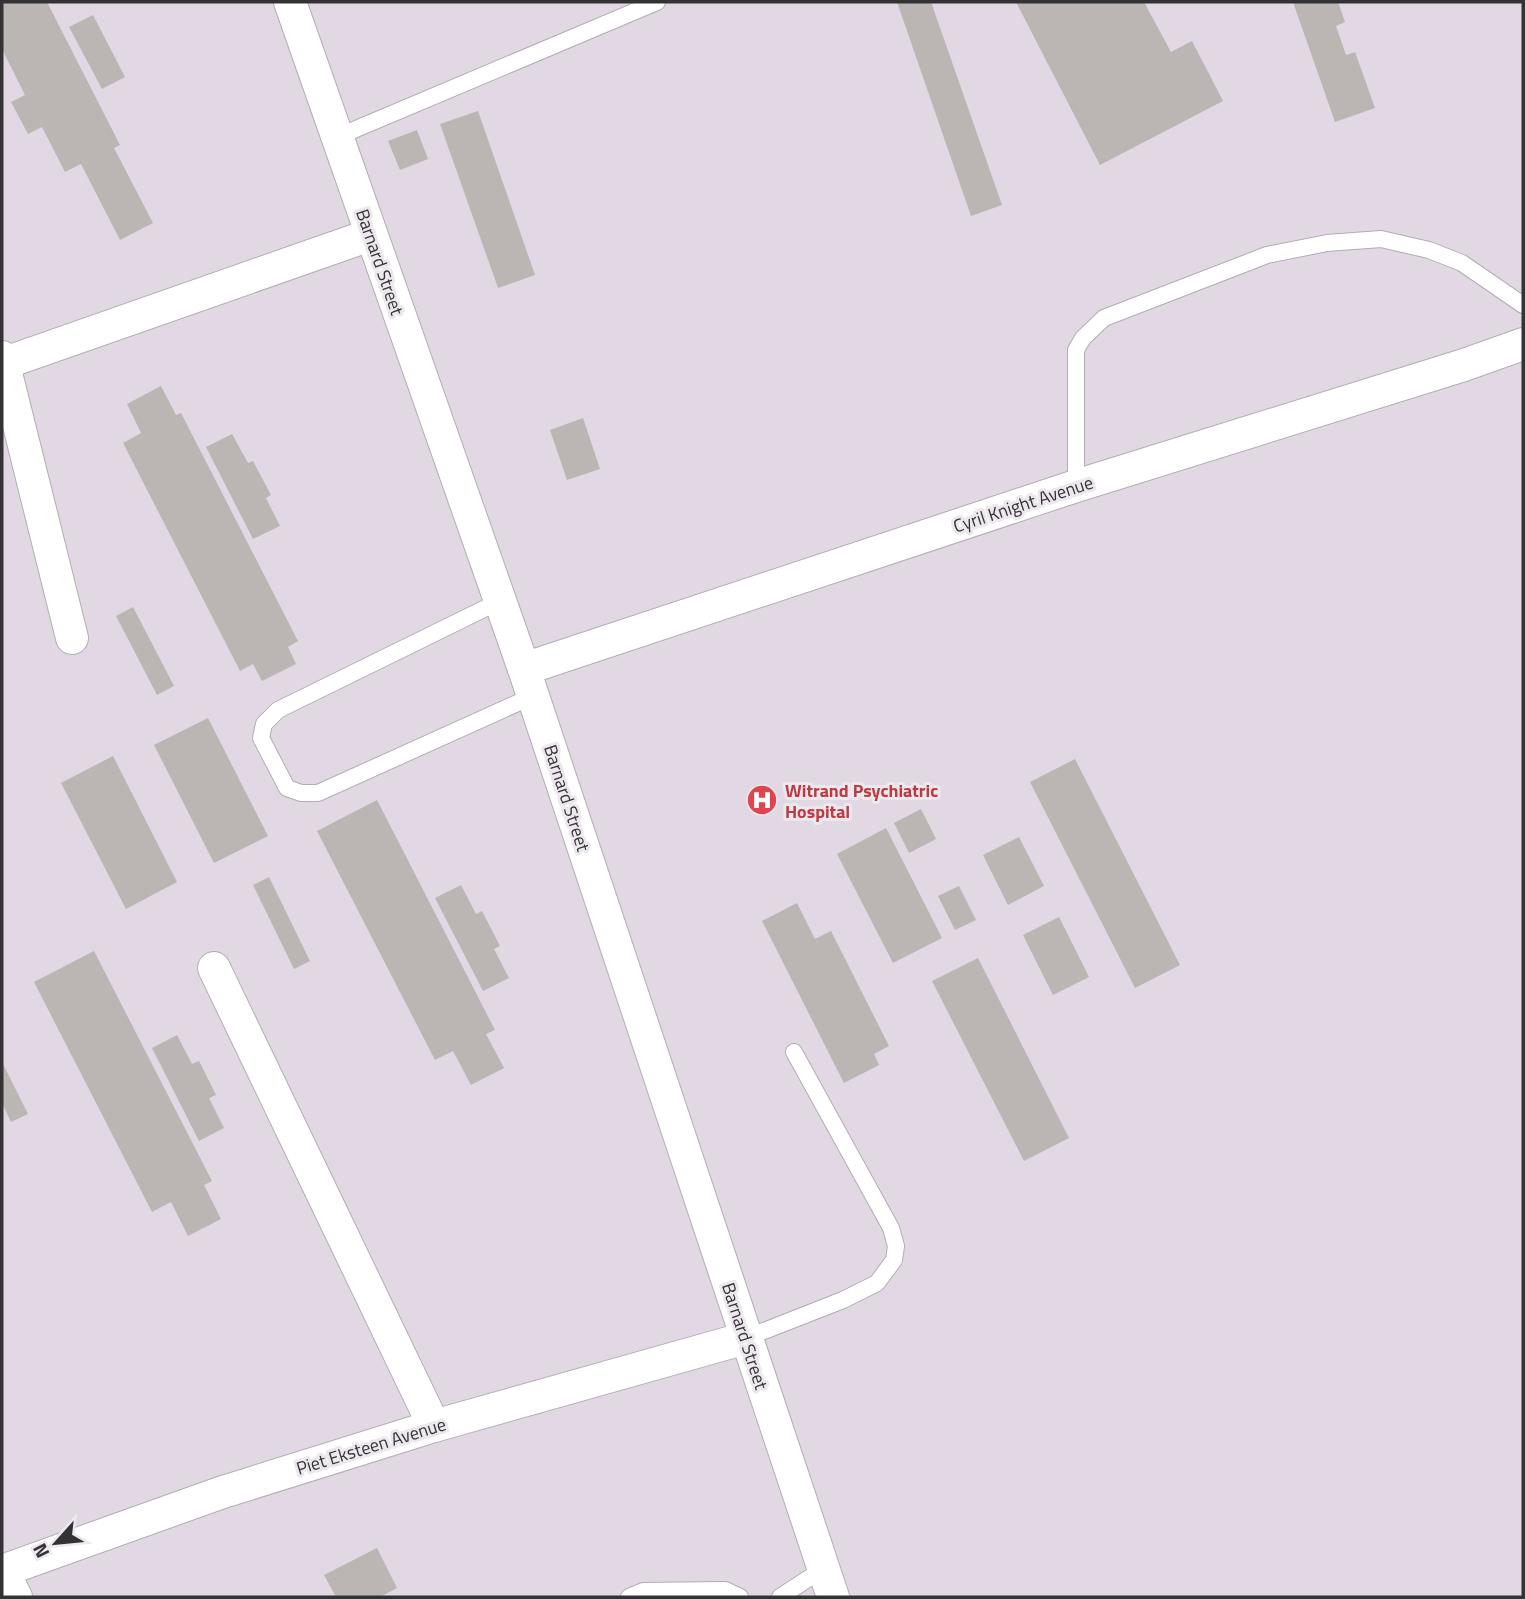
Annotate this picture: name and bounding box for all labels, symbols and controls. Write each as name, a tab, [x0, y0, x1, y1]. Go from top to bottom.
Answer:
street label: Barnard Street	[349, 205, 411, 319]
street label: Cyril Knight Avenue	[950, 469, 1096, 539]
street label: Barnard Street	[537, 741, 597, 856]
place label: Witrand Psychiatric Hospital	[785, 777, 938, 825]
hospital icon: Witrand Psychiatric Hospital	[745, 783, 779, 817]
street label: Barnard Street	[715, 1279, 775, 1394]
street label: Piet Eksteen Avenue	[293, 1410, 449, 1482]
north arrow	[21, 1508, 91, 1578]
text: N	[24, 1538, 56, 1563]

